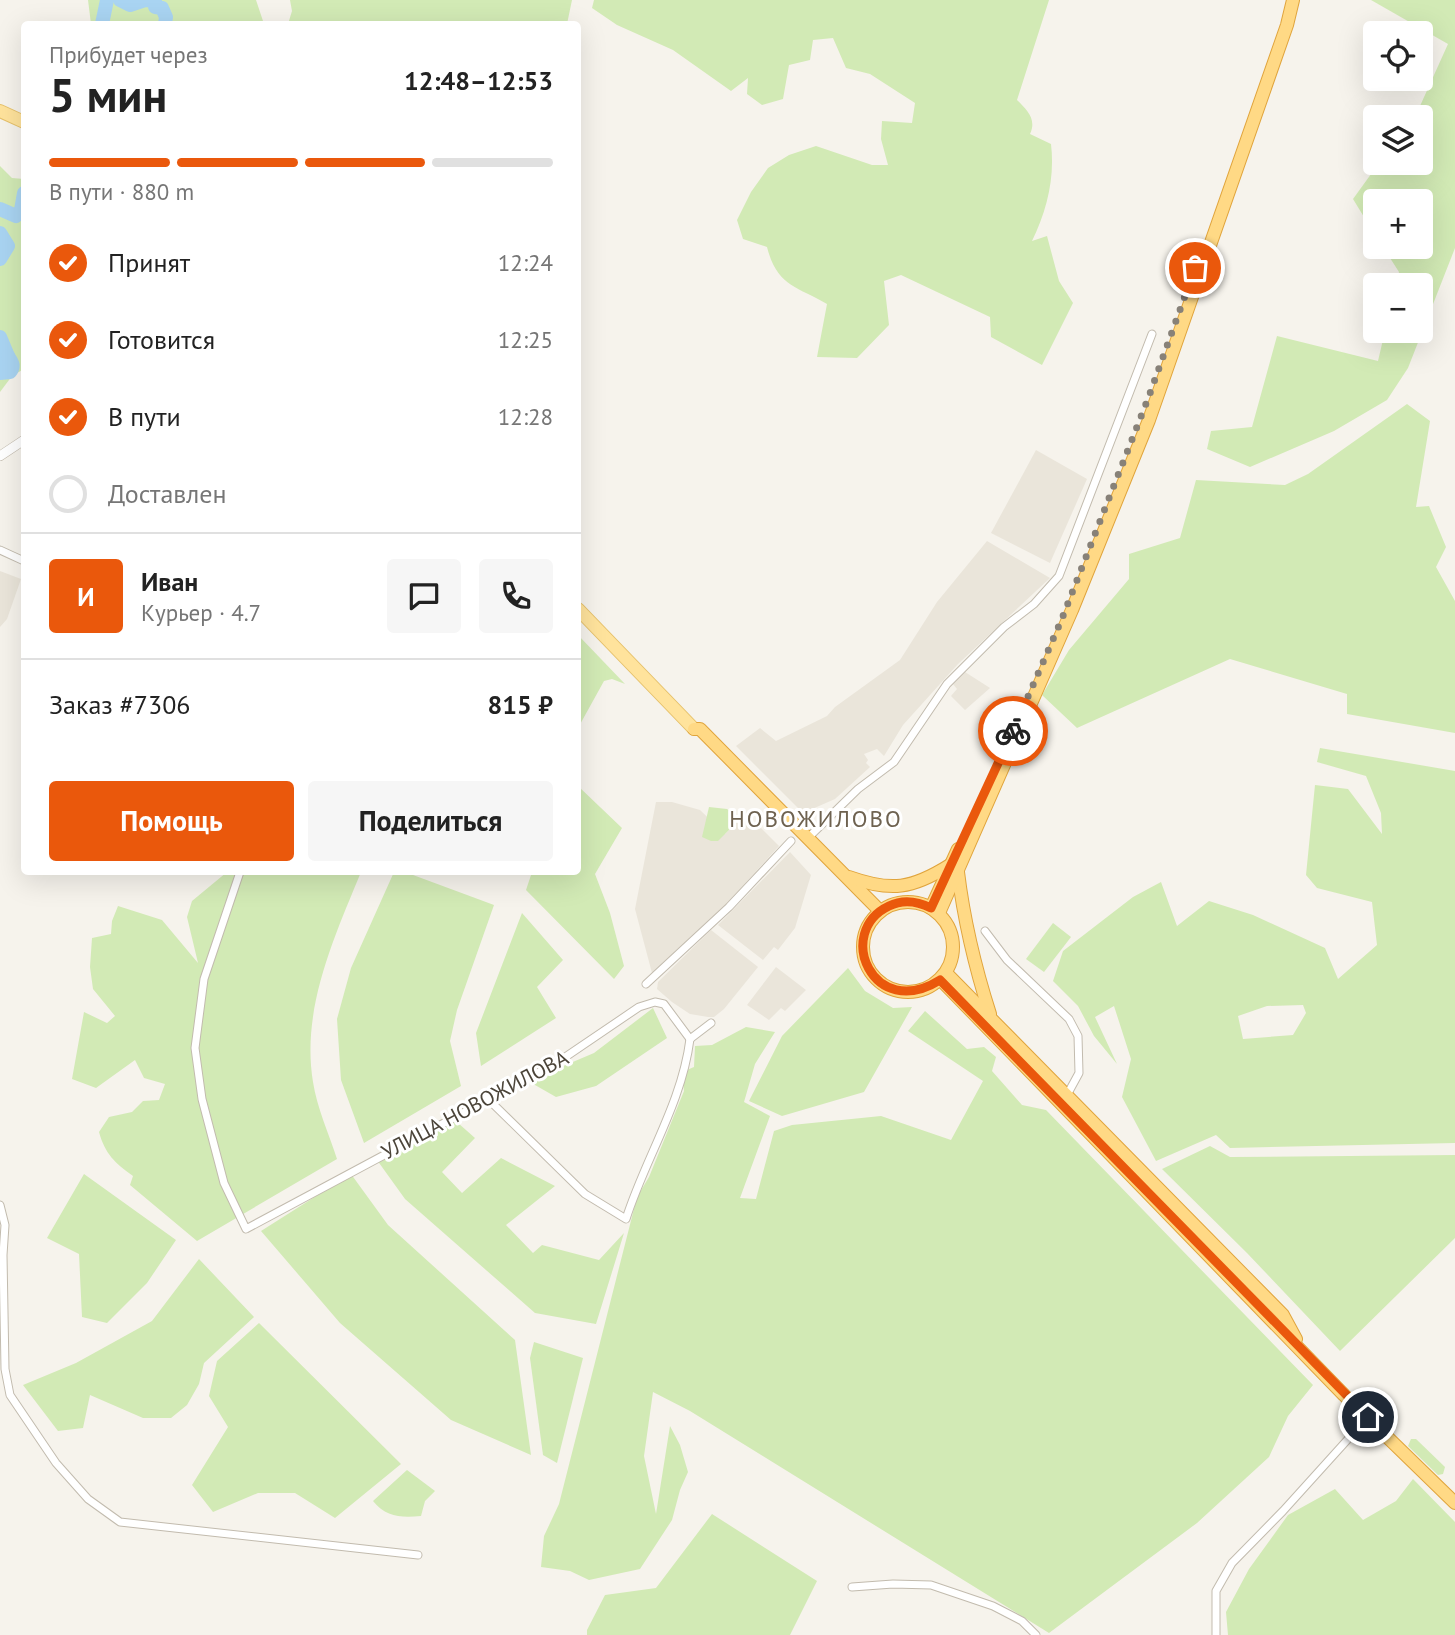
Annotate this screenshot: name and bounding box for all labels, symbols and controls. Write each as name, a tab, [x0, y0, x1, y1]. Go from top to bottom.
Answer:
map controls	[1363, 21, 1433, 343]
button: locate	[1363, 21, 1433, 91]
text: Прибудет через	[49, 40, 208, 69]
text: 12:48–12:53	[404, 64, 553, 97]
text: 5 мин	[49, 65, 167, 125]
button: layers	[1363, 105, 1433, 175]
text: В пути · 880 m	[49, 177, 194, 206]
button: +	[1363, 189, 1433, 259]
pin	[1165, 238, 1225, 298]
icon: check	[49, 244, 87, 282]
text: Принят	[108, 246, 190, 279]
text: 12:24	[498, 248, 553, 277]
icon: bag	[1176, 249, 1214, 287]
button: −	[1363, 273, 1433, 343]
icon: check	[49, 321, 87, 359]
text: Готовится	[108, 323, 215, 356]
text: 12:25	[498, 325, 553, 354]
icon: check	[49, 398, 87, 436]
text: В пути	[108, 400, 181, 433]
text: 12:28	[498, 402, 553, 431]
text: Доставлен	[108, 477, 227, 510]
button: chat	[387, 559, 461, 633]
button: phone	[479, 559, 553, 633]
text: Иван	[141, 565, 198, 598]
text: И	[77, 580, 95, 613]
text: Курьер · 4.7	[141, 598, 261, 627]
text: Заказ #7306	[49, 688, 191, 721]
text: 815 ₽	[487, 688, 553, 721]
courier	[978, 696, 1048, 766]
icon: bike	[994, 712, 1032, 750]
button: Помощь	[49, 781, 294, 861]
button: Поделиться	[308, 781, 553, 861]
district label: НОВОЖИЛОВО	[729, 804, 903, 833]
street label: УЛИЦА НОВОЖИЛОВА	[377, 1044, 573, 1165]
pin	[1338, 1387, 1398, 1447]
icon: home	[1349, 1398, 1387, 1436]

